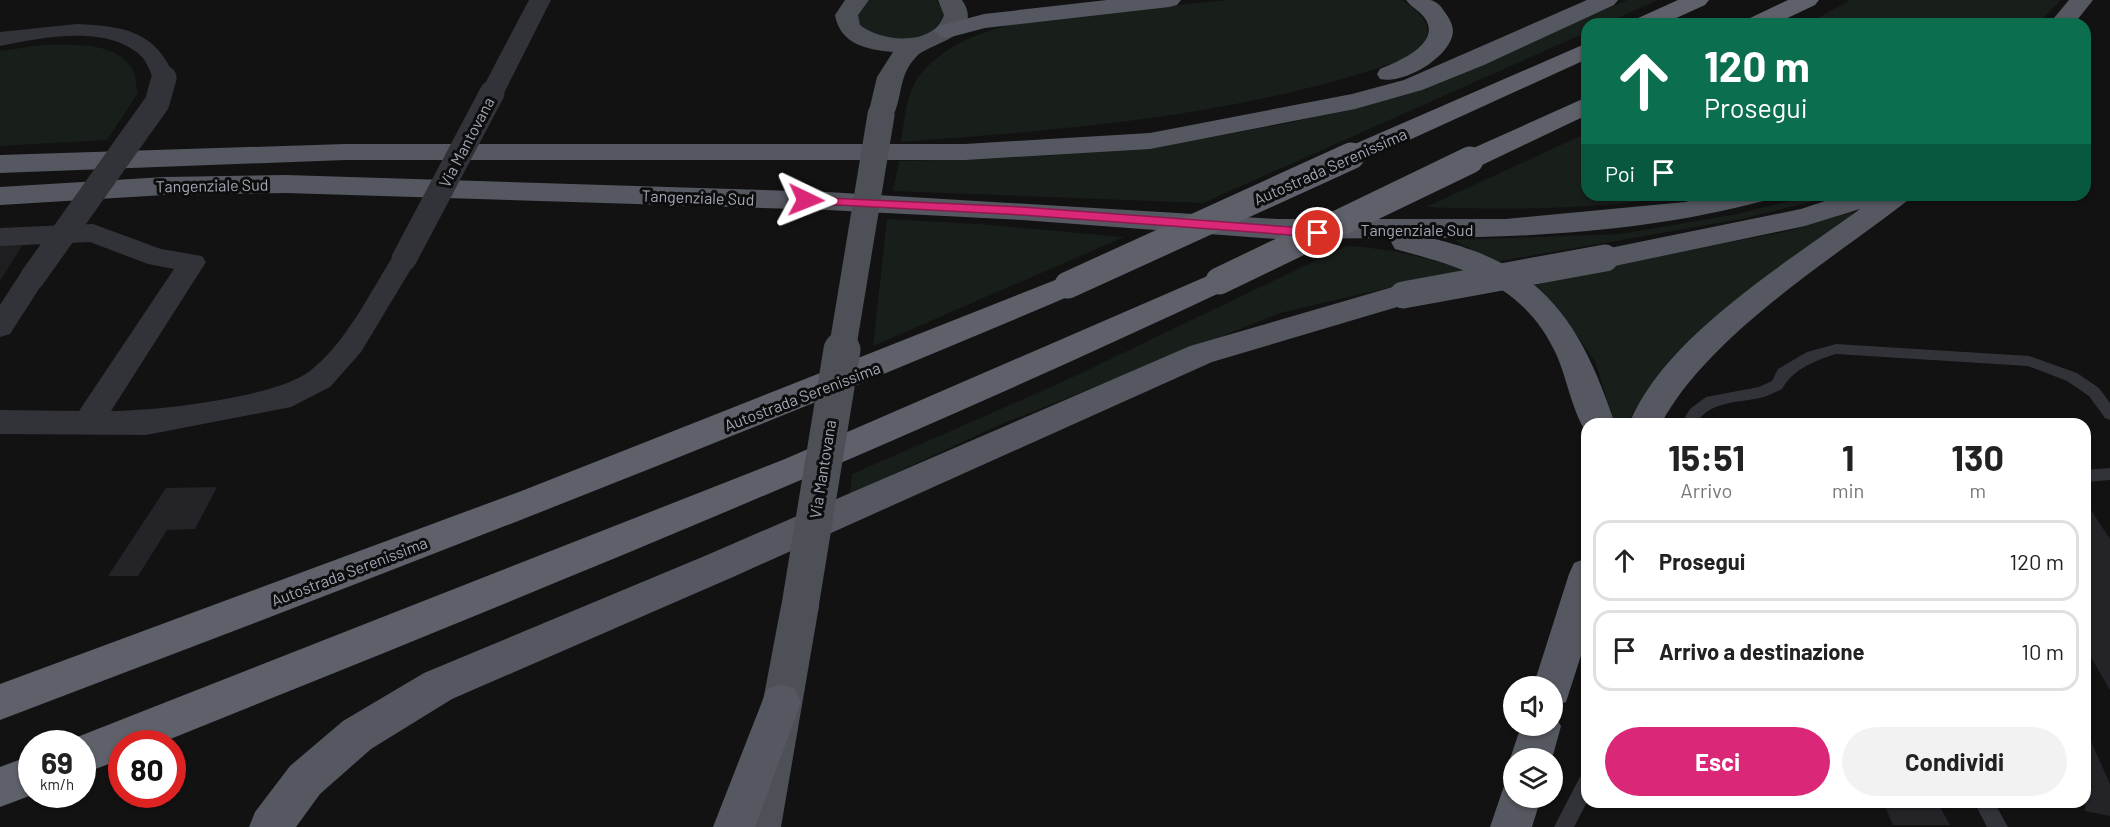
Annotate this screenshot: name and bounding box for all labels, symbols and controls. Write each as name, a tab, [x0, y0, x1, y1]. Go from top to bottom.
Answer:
text: 120 m	[1704, 40, 1810, 90]
icon: ahead	[1605, 42, 1683, 120]
text: Prosegui	[1704, 91, 1808, 123]
street label: Via Mantovana	[434, 94, 498, 190]
street label: Autostrada Serenissima	[1250, 124, 1410, 208]
icon: arrive	[1647, 156, 1680, 189]
text: Poi	[1605, 160, 1635, 186]
position arrow	[774, 168, 838, 232]
street label: Tangenziale Sud	[155, 175, 269, 195]
street label: Tangenziale Sud	[641, 186, 755, 208]
pin	[1292, 207, 1343, 258]
icon: arrive	[1301, 216, 1334, 249]
street label: Tangenziale Sud	[1361, 220, 1473, 239]
street label: Autostrada Serenissima	[721, 357, 883, 435]
street label: Via Mantovana	[805, 418, 839, 520]
text: 15:51	[1668, 435, 1745, 478]
text: 1	[1842, 435, 1855, 478]
text: 130	[1951, 435, 2004, 478]
text: Arrivo	[1681, 478, 1732, 502]
text: min	[1832, 478, 1864, 502]
text: m	[1969, 478, 1986, 502]
street label: Autostrada Serenissima	[268, 532, 430, 610]
icon: ahead	[1608, 544, 1641, 577]
text: Prosegui	[1659, 548, 1745, 574]
text: 120 m	[2009, 548, 2064, 574]
icon: arrive	[1608, 634, 1641, 667]
text: Arrivo a destinazione	[1659, 638, 1865, 664]
text: 10 m	[2021, 638, 2064, 664]
map controls	[1503, 676, 1563, 808]
button: sound	[1503, 676, 1563, 736]
button: Esci	[1605, 727, 1830, 796]
button: Condividi	[1842, 727, 2067, 796]
speed limit sign: 80	[108, 730, 186, 808]
text: 69	[41, 744, 73, 780]
button: layers	[1503, 748, 1563, 808]
text: km/h	[40, 775, 74, 793]

